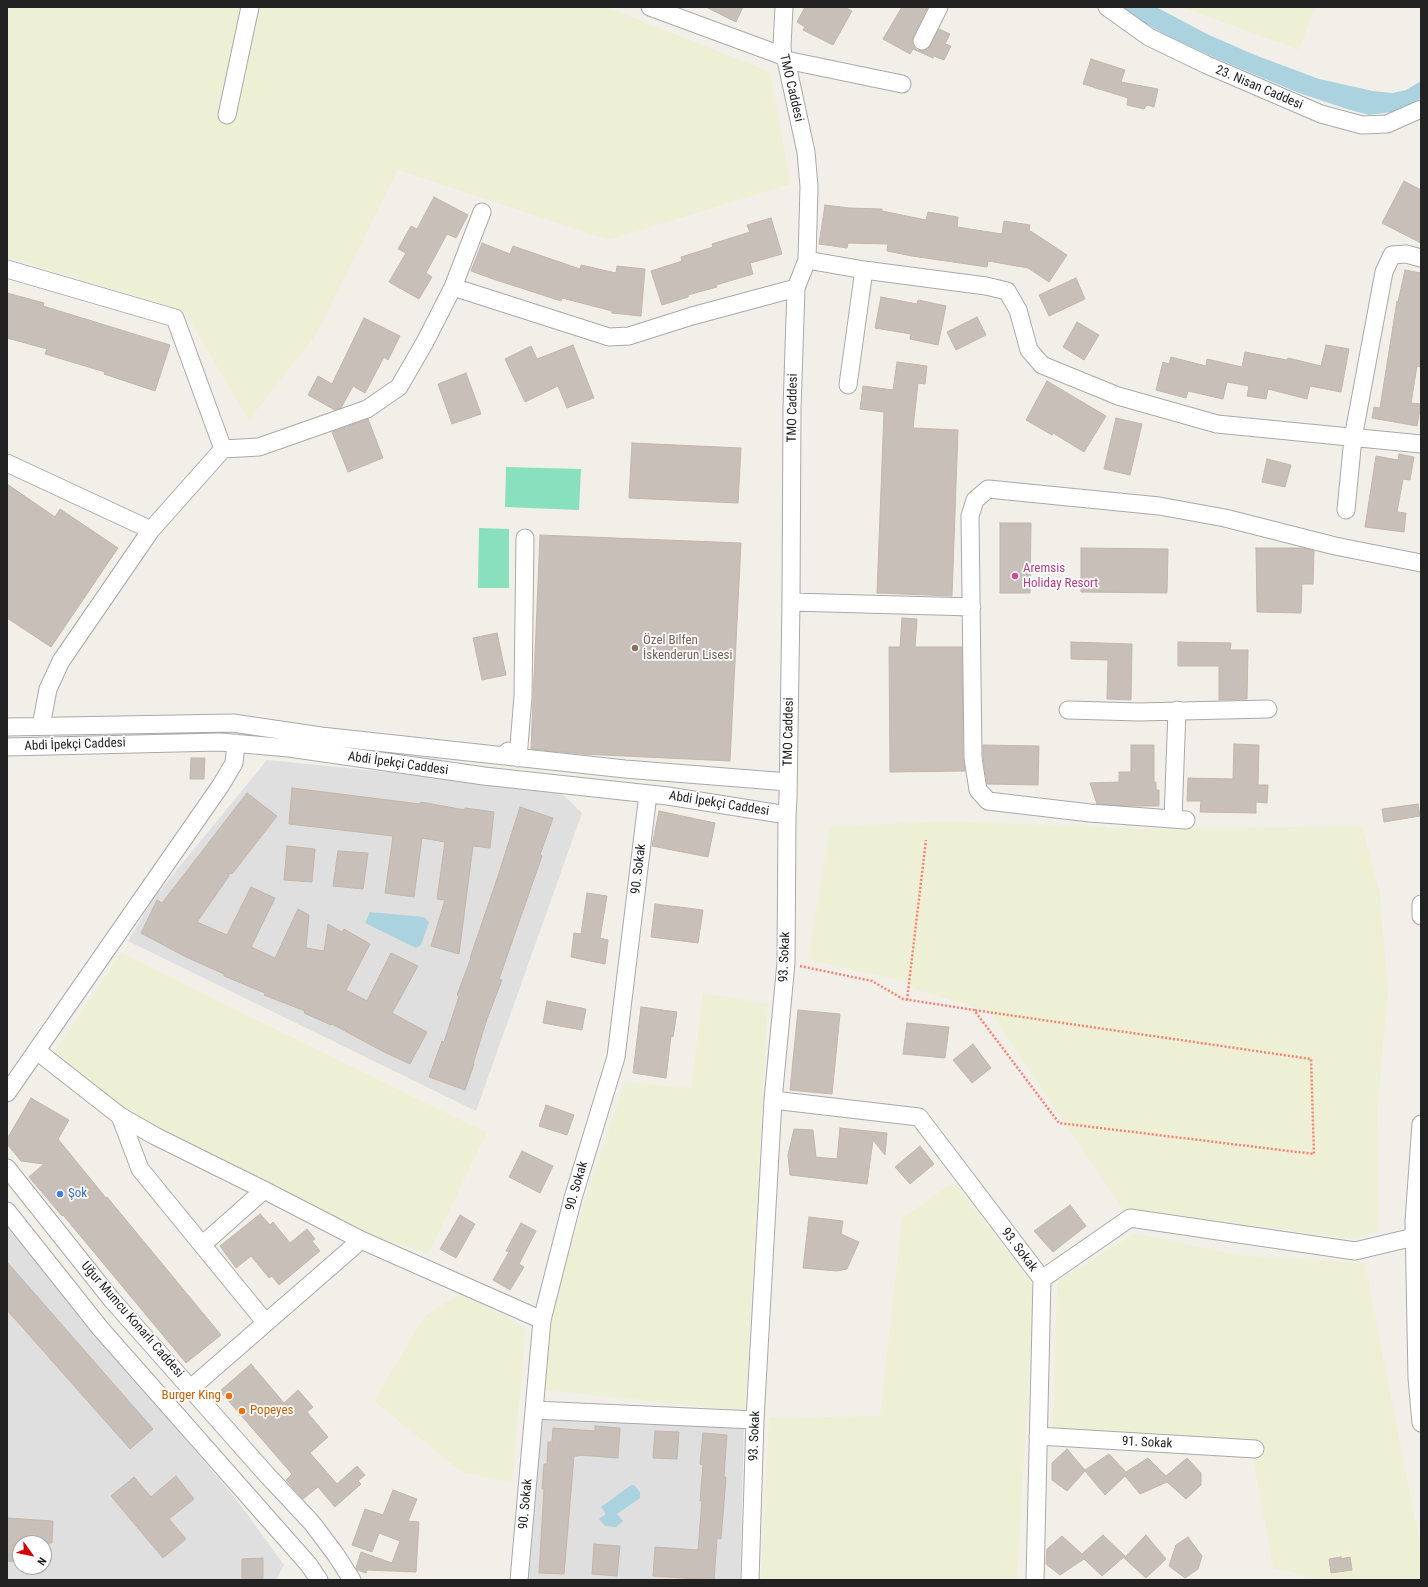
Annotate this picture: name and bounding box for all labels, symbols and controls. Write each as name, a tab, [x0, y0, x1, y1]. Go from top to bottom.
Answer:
street label: TMO Caddesi	[776, 53, 806, 123]
street label: 23. Nisan Caddesi	[1213, 63, 1305, 113]
street label: TMO Caddesi	[785, 373, 801, 443]
place label: Aremsis Holiday Resort	[1023, 561, 1098, 592]
marker: Aremsis Holiday Resort	[1010, 571, 1020, 581]
place label: Özel Bilfen İskenderun Lisesi	[643, 633, 732, 664]
marker: Özel Bilfen İskenderun Lisesi	[630, 643, 640, 653]
street label: TMO Caddesi	[781, 697, 797, 767]
street label: Abdi İpekçi Caddesi	[24, 735, 126, 755]
street label: Abdi İpekçi Caddesi	[347, 749, 449, 779]
street label: Abdi İpekçi Caddesi	[668, 788, 770, 820]
street label: 90. Sokak	[628, 843, 650, 895]
street label: 93. Sokak	[776, 932, 794, 982]
street label: 90. Sokak	[563, 1160, 591, 1212]
place label: Şok	[68, 1186, 87, 1202]
marker: Şok	[55, 1189, 65, 1199]
street label: 93. Sokak	[998, 1225, 1040, 1275]
street label: Uğur Mumcu Konarlı Caddesi	[77, 1259, 187, 1381]
place label: Burger King	[162, 1388, 221, 1404]
marker: Burger King	[224, 1391, 234, 1401]
place label: Popeyes	[250, 1403, 293, 1419]
marker: Popeyes	[237, 1406, 247, 1416]
street label: 93. Sokak	[746, 1411, 764, 1461]
street label: 91. Sokak	[1121, 1434, 1173, 1452]
street label: 90. Sokak	[516, 1478, 536, 1530]
north arrow	[12, 1535, 52, 1575]
text: N	[34, 1555, 49, 1568]

